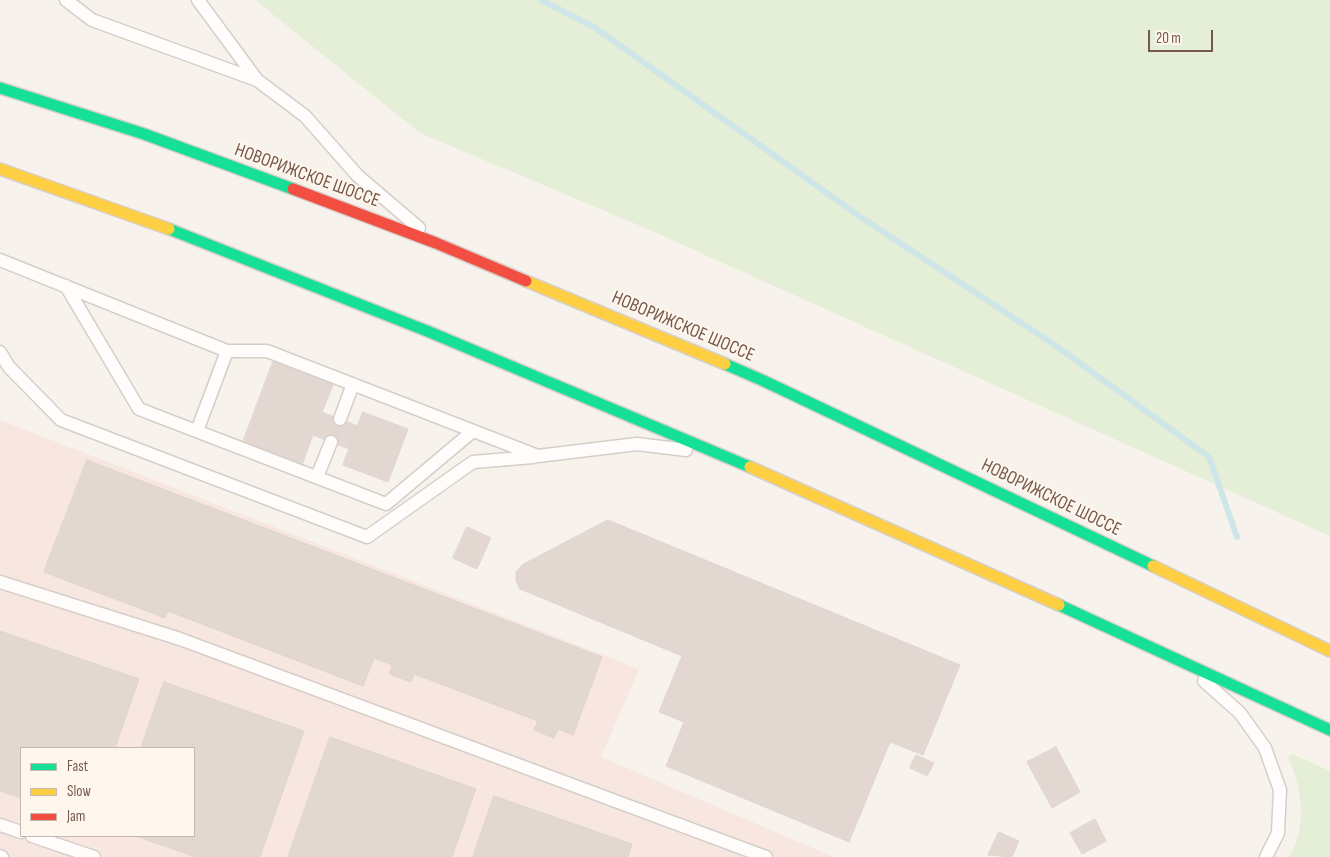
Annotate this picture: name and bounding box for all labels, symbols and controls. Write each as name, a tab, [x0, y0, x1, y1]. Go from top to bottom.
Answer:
scale bar	[1150, 20, 1215, 52]
text: 20 m	[1156, 29, 1181, 48]
street label: НОВОРИЖСКОЕ ШОССЕ	[231, 139, 383, 213]
street label: НОВОРИЖСКОЕ ШОССЕ	[608, 287, 758, 367]
street label: НОВОРИЖСКОЕ ШОССЕ	[977, 454, 1125, 542]
legend	[20, 747, 195, 837]
text: Fast	[67, 757, 88, 776]
text: Slow	[67, 782, 91, 801]
text: Jam	[67, 807, 85, 826]

